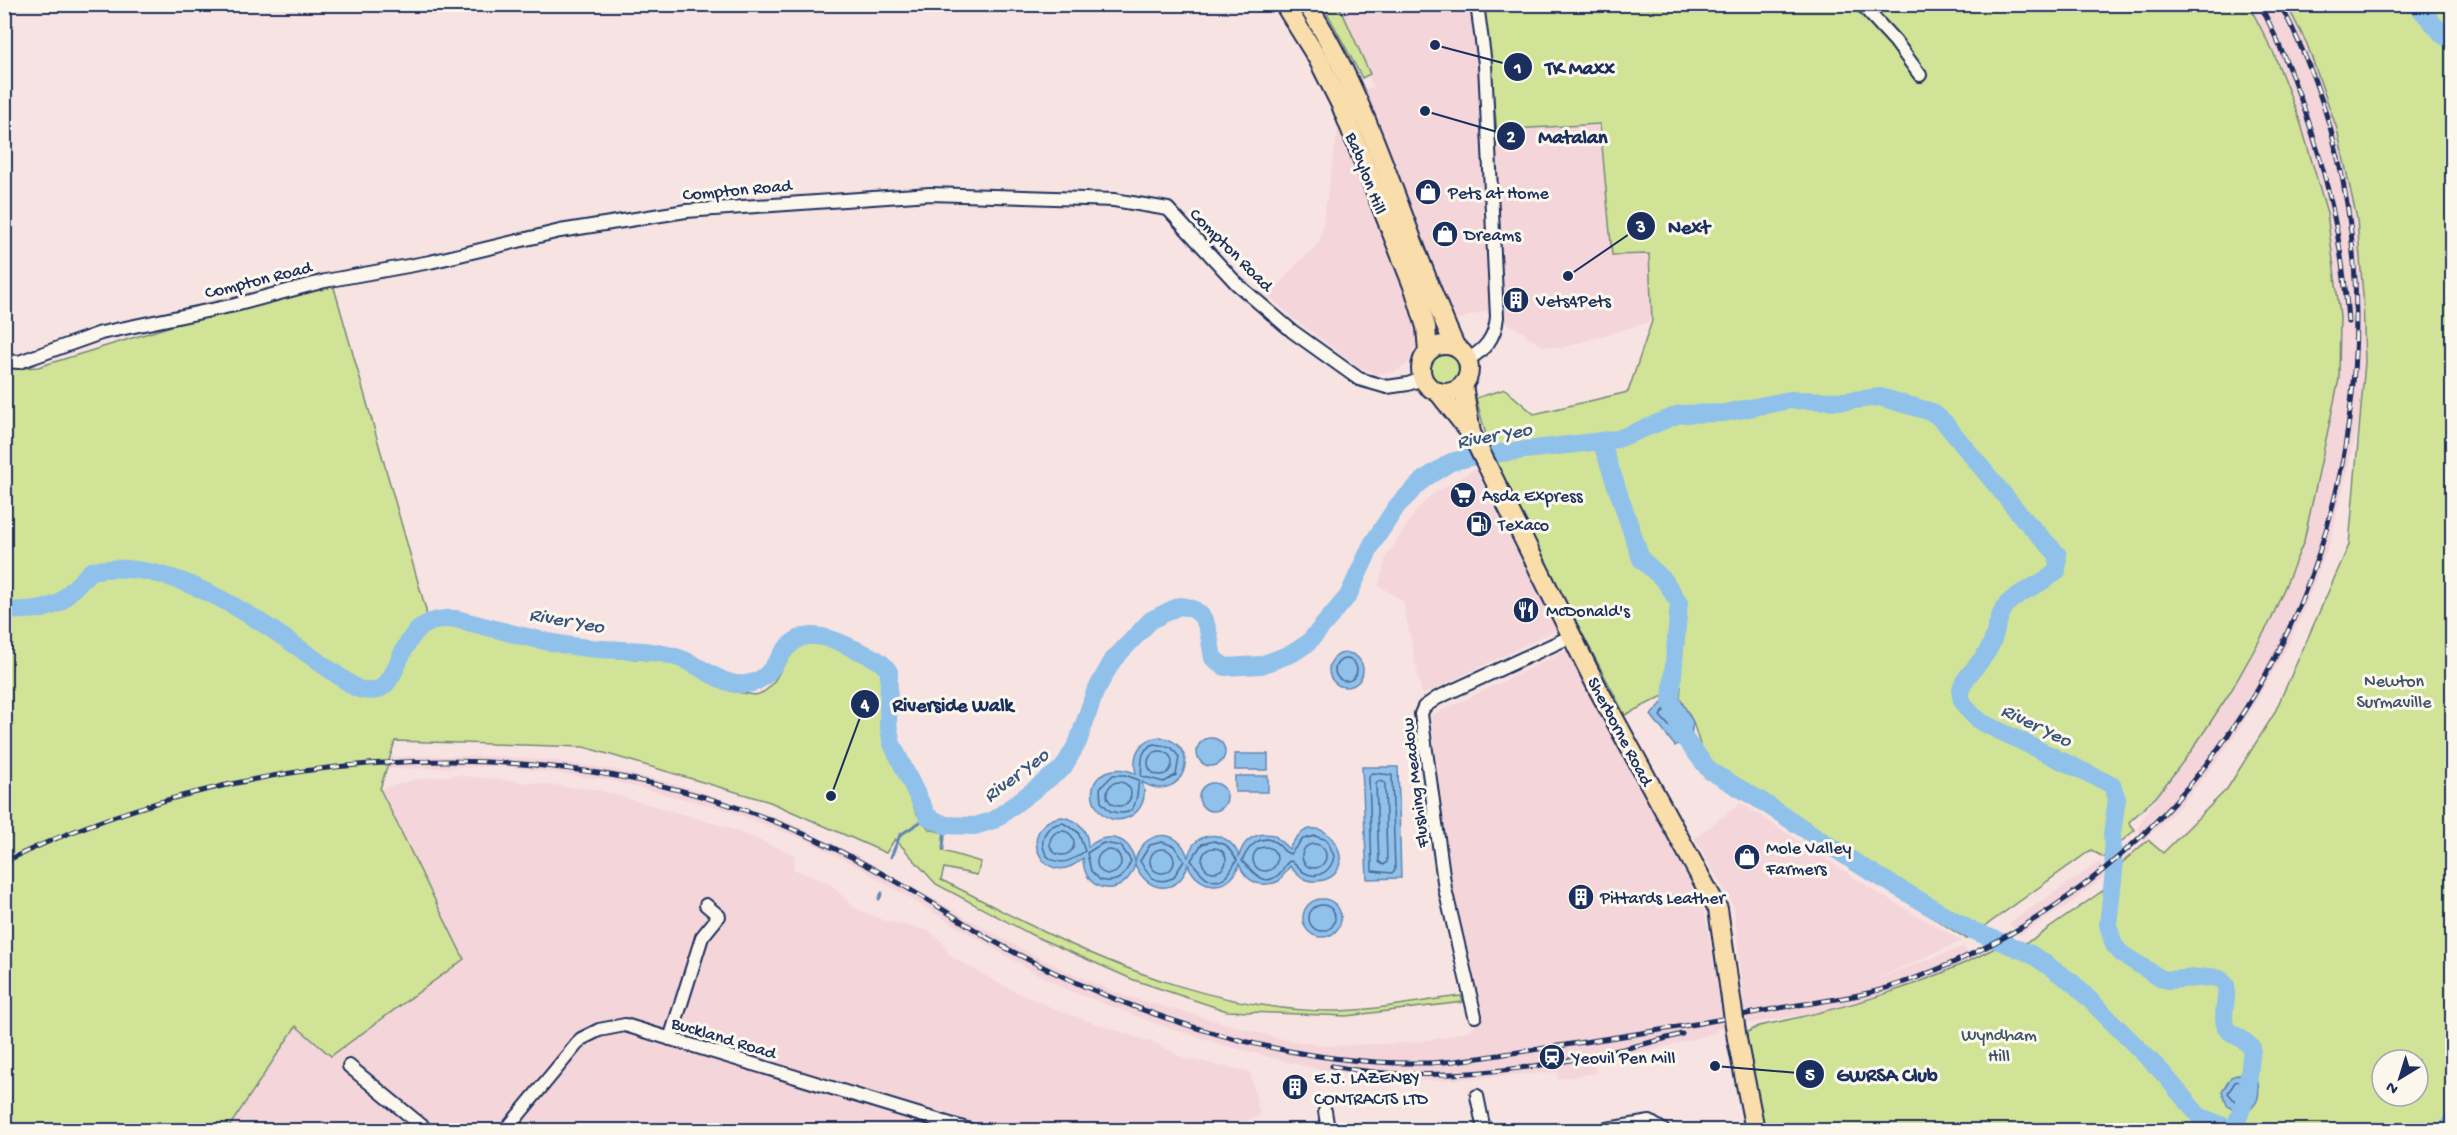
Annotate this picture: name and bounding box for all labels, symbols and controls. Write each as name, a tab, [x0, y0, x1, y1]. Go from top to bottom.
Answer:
callout: TK Maxx	[1503, 48, 1626, 86]
text: 1	[1513, 59, 1522, 80]
text: TK Maxx	[1543, 59, 1615, 82]
callout: Matalan	[1496, 117, 1620, 155]
text: 2	[1507, 128, 1516, 149]
text: Matalan	[1538, 128, 1608, 151]
street label: Babylon Hill	[1339, 129, 1390, 218]
street label: Compton Road	[682, 176, 794, 207]
shop icon: Pets at Home	[1413, 177, 1443, 207]
place label: Pets at Home	[1447, 184, 1549, 205]
street label: Compton Road	[1184, 205, 1277, 298]
callout: Next	[1626, 207, 1722, 245]
text: 3	[1635, 218, 1646, 239]
text: Next	[1668, 218, 1712, 241]
shop icon: Dreams	[1430, 219, 1460, 249]
place label: Dreams	[1463, 226, 1522, 247]
street label: Compton Road	[203, 258, 316, 305]
building icon: Vets4Pets	[1501, 285, 1531, 315]
place label: Vets4Pets	[1535, 292, 1612, 313]
water label: River Yeo	[1455, 419, 1535, 455]
supermarket icon: Asda Express	[1448, 480, 1478, 510]
place label: Asda Express	[1482, 487, 1584, 508]
fuel station icon: Texaco	[1464, 509, 1494, 539]
place label: Texaco	[1497, 516, 1549, 537]
restaurant icon: McDonald's	[1511, 595, 1541, 625]
place label: McDonald's	[1546, 602, 1631, 623]
water label: River Yeo	[527, 605, 607, 641]
park label: Newton Surmaville	[2357, 672, 2432, 714]
street label: Sherborne Road	[1581, 674, 1657, 791]
callout: Riverside Walk	[850, 685, 1025, 723]
text: 4	[860, 696, 870, 717]
text: Riverside Walk	[892, 696, 1016, 719]
water label: River Yeo	[1996, 700, 2076, 755]
street label: Flushing Meadow	[1398, 717, 1435, 850]
water label: River Yeo	[980, 744, 1056, 809]
place label: Mole Valley Farmers	[1765, 839, 1852, 881]
shop icon: Mole Valley Farmers	[1732, 842, 1762, 872]
building icon: Pittards Leather	[1566, 882, 1596, 912]
place label: Pittards Leather	[1599, 889, 1727, 910]
street label: Buckland Road	[667, 1013, 780, 1066]
park label: Wyndham Hill	[1961, 1026, 2037, 1068]
station icon: Yeovil Pen Mill	[1537, 1042, 1567, 1072]
north arrow	[2370, 1048, 2430, 1108]
place label: Yeovil Pen Mill	[1570, 1049, 1675, 1070]
callout: GWRSA Club	[1795, 1055, 1950, 1093]
text: 5	[1805, 1066, 1815, 1087]
text: GWRSA Club	[1836, 1066, 1938, 1089]
place label: E.J. LAZENBY CONTRACTS LTD	[1314, 1069, 1428, 1111]
building icon: E.J. LAZENBY CONTRACTS LTD	[1280, 1072, 1310, 1102]
text: N	[2383, 1076, 2403, 1098]

